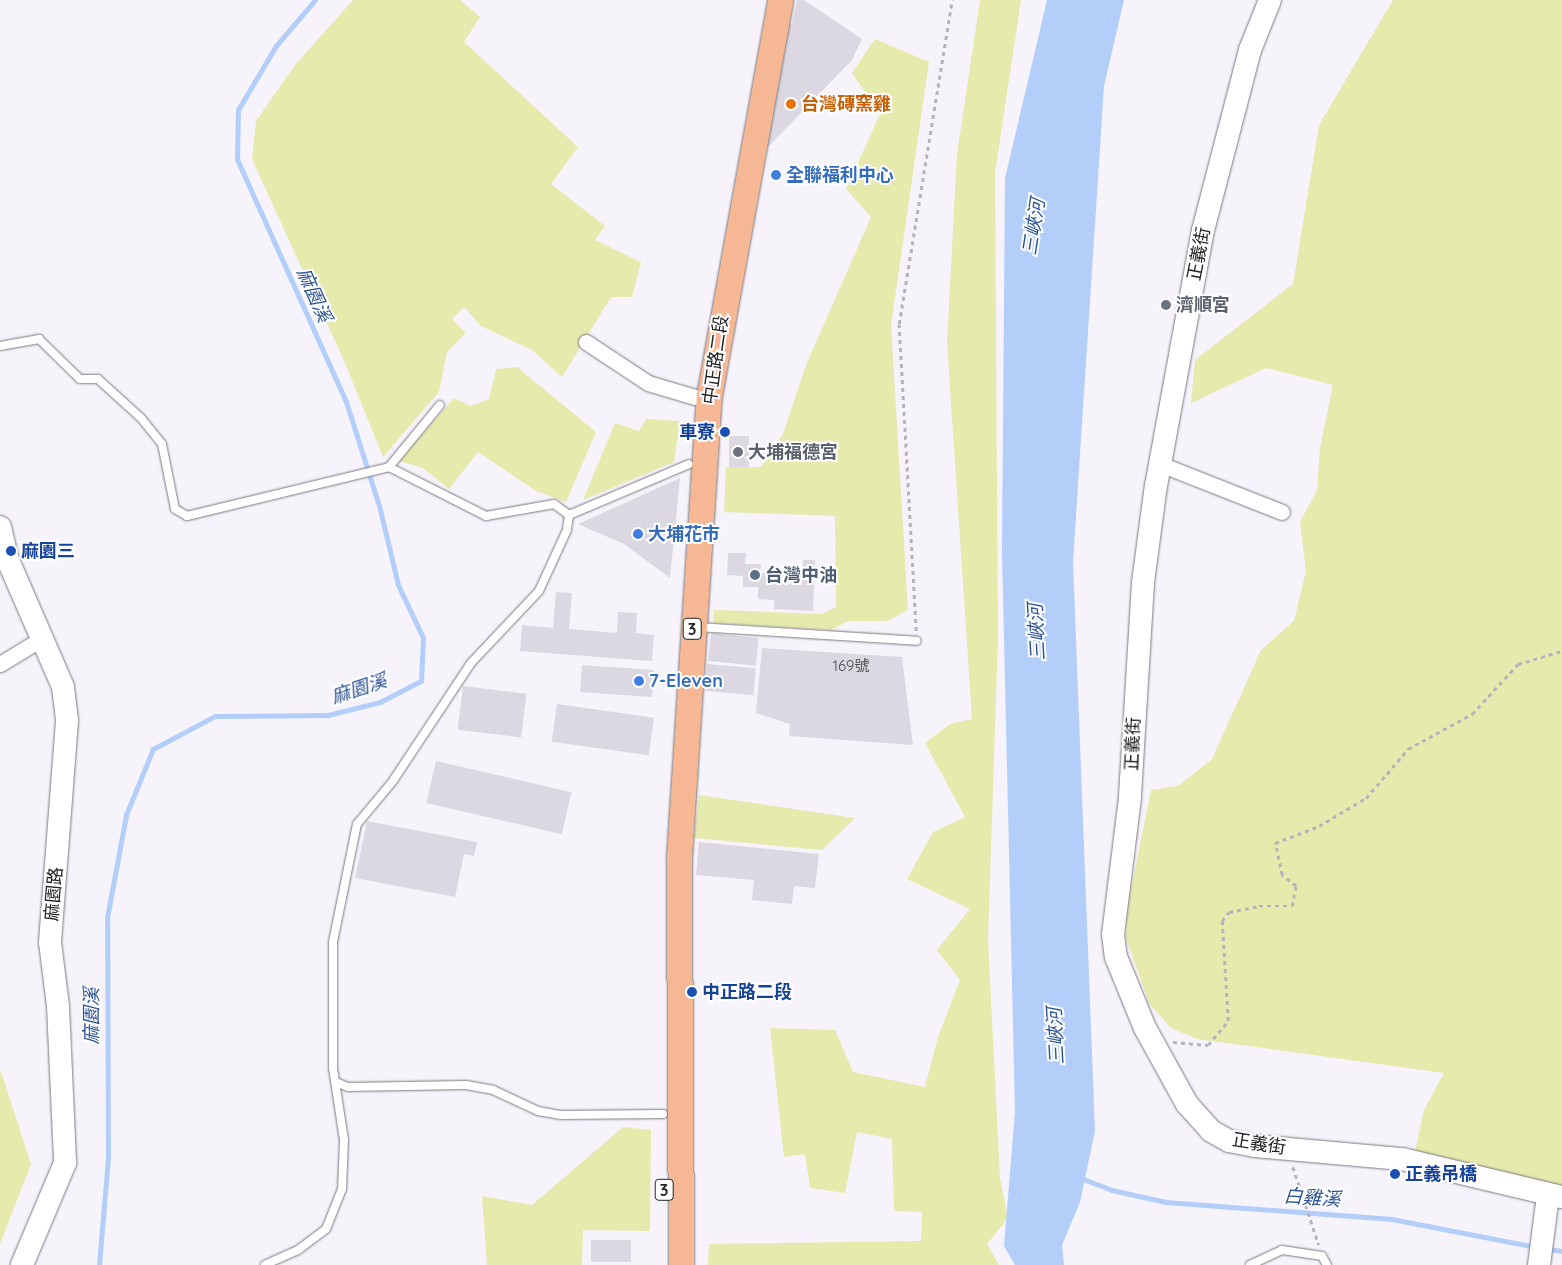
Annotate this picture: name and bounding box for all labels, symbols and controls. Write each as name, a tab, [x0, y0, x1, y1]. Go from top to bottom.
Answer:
place label: 台灣磚窯雞	[801, 93, 891, 115]
marker: 台灣磚窯雞	[785, 98, 797, 110]
place label: 全聯福利中心	[786, 164, 894, 186]
marker: 全聯福利中心	[770, 169, 782, 181]
water label: 三峽河	[1018, 197, 1050, 257]
street label: 正義街	[1183, 225, 1215, 283]
water label: 麻園溪	[292, 264, 336, 326]
place label: 濟順宮	[1176, 294, 1230, 316]
marker: 濟順宮	[1160, 299, 1172, 311]
street label: 中正路二段	[699, 314, 733, 406]
place label: 車寮	[679, 421, 715, 443]
marker: 車寮	[719, 426, 731, 438]
place label: 大埔福德宮	[748, 441, 838, 463]
marker: 大埔福德宮	[732, 446, 744, 458]
place label: 大埔花市	[648, 523, 720, 545]
marker: 大埔花市	[632, 528, 644, 540]
place label: 麻園三	[21, 540, 75, 562]
marker: 麻園三	[5, 545, 17, 557]
place label: 台灣中油	[765, 564, 837, 586]
marker: 台灣中油	[749, 569, 761, 581]
water label: 三峽河	[1024, 603, 1050, 661]
road number: 3	[682, 616, 702, 642]
house number: 169號	[833, 657, 869, 675]
water label: 麻園溪	[328, 669, 390, 709]
place label: 7-Eleven	[649, 670, 723, 692]
marker: 7-Eleven	[633, 675, 645, 687]
street label: 正義街	[1121, 716, 1145, 772]
street label: 麻園路	[41, 866, 67, 922]
place label: 中正路二段	[702, 981, 792, 1003]
marker: 中正路二段	[686, 986, 698, 998]
water label: 麻園溪	[81, 988, 103, 1044]
water label: 三峽河	[1043, 1007, 1069, 1065]
street label: 正義街	[1231, 1129, 1287, 1159]
place label: 正義吊橋	[1405, 1163, 1477, 1185]
marker: 正義吊橋	[1389, 1168, 1401, 1180]
road number: 3	[654, 1176, 674, 1204]
water label: 白雞溪	[1283, 1185, 1341, 1211]

